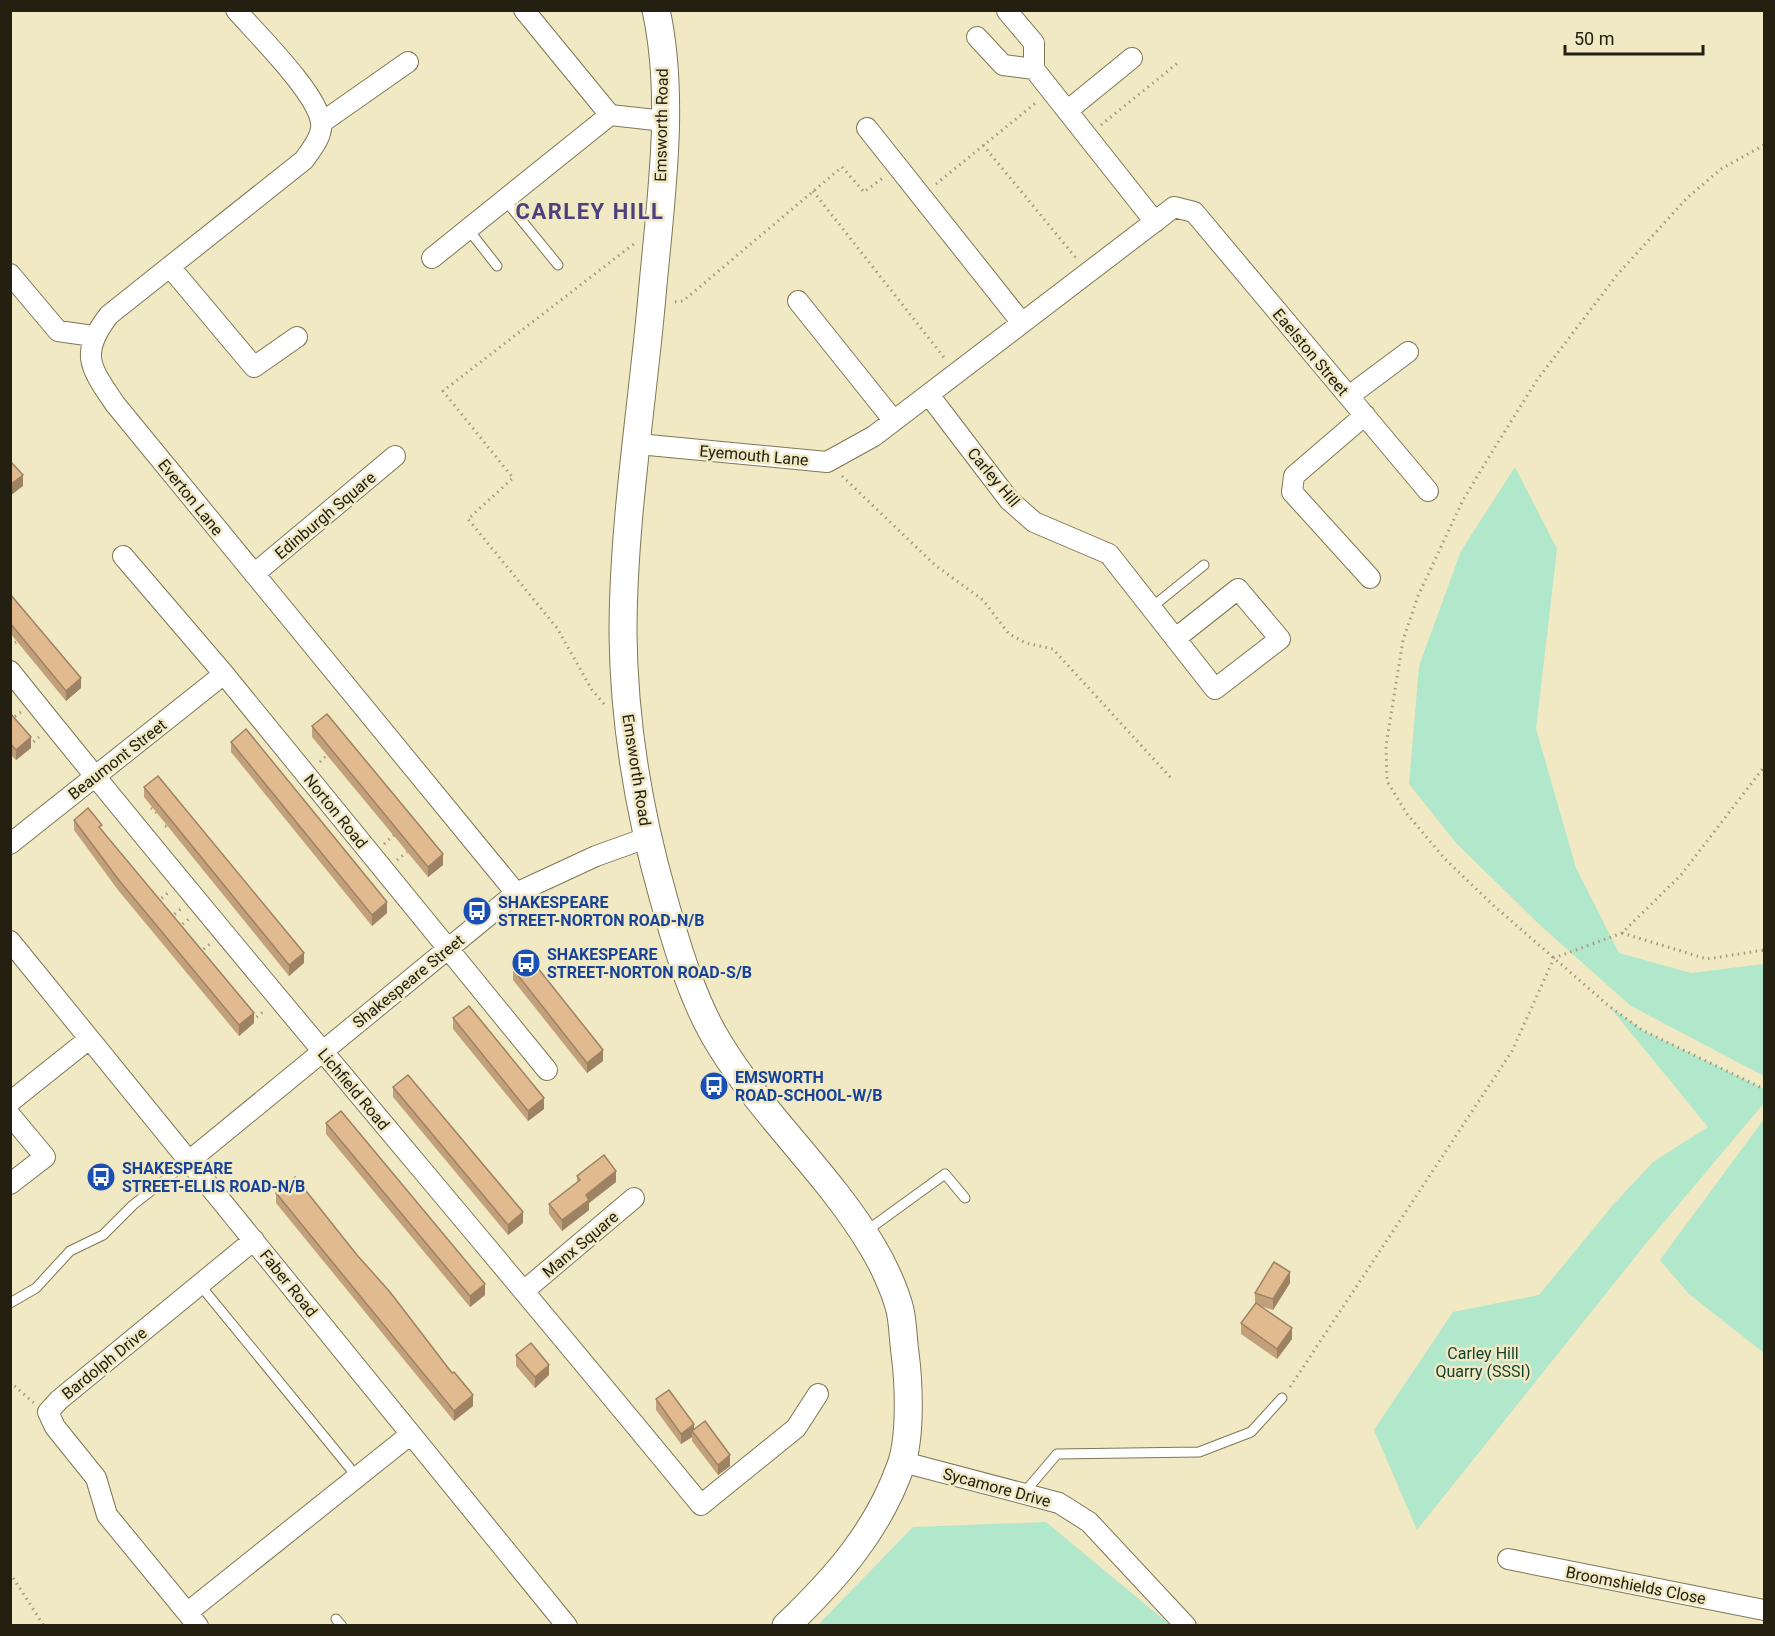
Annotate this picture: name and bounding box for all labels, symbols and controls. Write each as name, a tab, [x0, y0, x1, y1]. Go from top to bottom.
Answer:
scale bar	[1565, 18, 1703, 56]
text: 50 m	[1574, 28, 1614, 49]
street label: Emsworth Road	[651, 68, 672, 182]
district label: CARLEY HILL	[516, 199, 664, 224]
street label: Eaelston Street	[1269, 305, 1352, 400]
street label: Eyemouth Lane	[699, 441, 809, 470]
street label: Carley Hill	[963, 444, 1024, 511]
street label: Everton Lane	[154, 455, 227, 539]
street label: Edinburgh Square	[271, 468, 379, 563]
street label: Emsworth Road	[618, 713, 655, 827]
street label: Beaumont Street	[64, 715, 170, 804]
street label: Norton Road	[300, 770, 371, 852]
place label: SHAKESPEARE STREET-NORTON ROAD-N/B	[498, 893, 704, 930]
bus stop icon: SHAKESPEARE STREET-NORTON ROAD-N/B	[461, 895, 493, 927]
street label: Shakespeare Street	[349, 931, 468, 1032]
place label: SHAKESPEARE STREET-NORTON ROAD-S/B	[547, 945, 752, 982]
bus stop icon: SHAKESPEARE STREET-NORTON ROAD-S/B	[510, 947, 542, 979]
street label: Lichfield Road	[314, 1045, 393, 1134]
place label: EMSWORTH ROAD-SCHOOL-W/B	[735, 1068, 882, 1105]
bus stop icon: EMSWORTH ROAD-SCHOOL-W/B	[698, 1070, 730, 1102]
place label: SHAKESPEARE STREET-ELLIS ROAD-N/B	[122, 1159, 305, 1196]
bus stop icon: SHAKESPEARE STREET-ELLIS ROAD-N/B	[85, 1161, 117, 1193]
street label: Manx Square	[538, 1207, 622, 1282]
street label: Faber Road	[256, 1246, 321, 1321]
street label: Bardolph Drive	[58, 1323, 151, 1403]
park label: Carley Hill Quarry (SSSI)	[1436, 1344, 1530, 1381]
street label: Sycamore Drive	[941, 1464, 1053, 1511]
street label: Broomshields Close	[1564, 1563, 1708, 1608]

